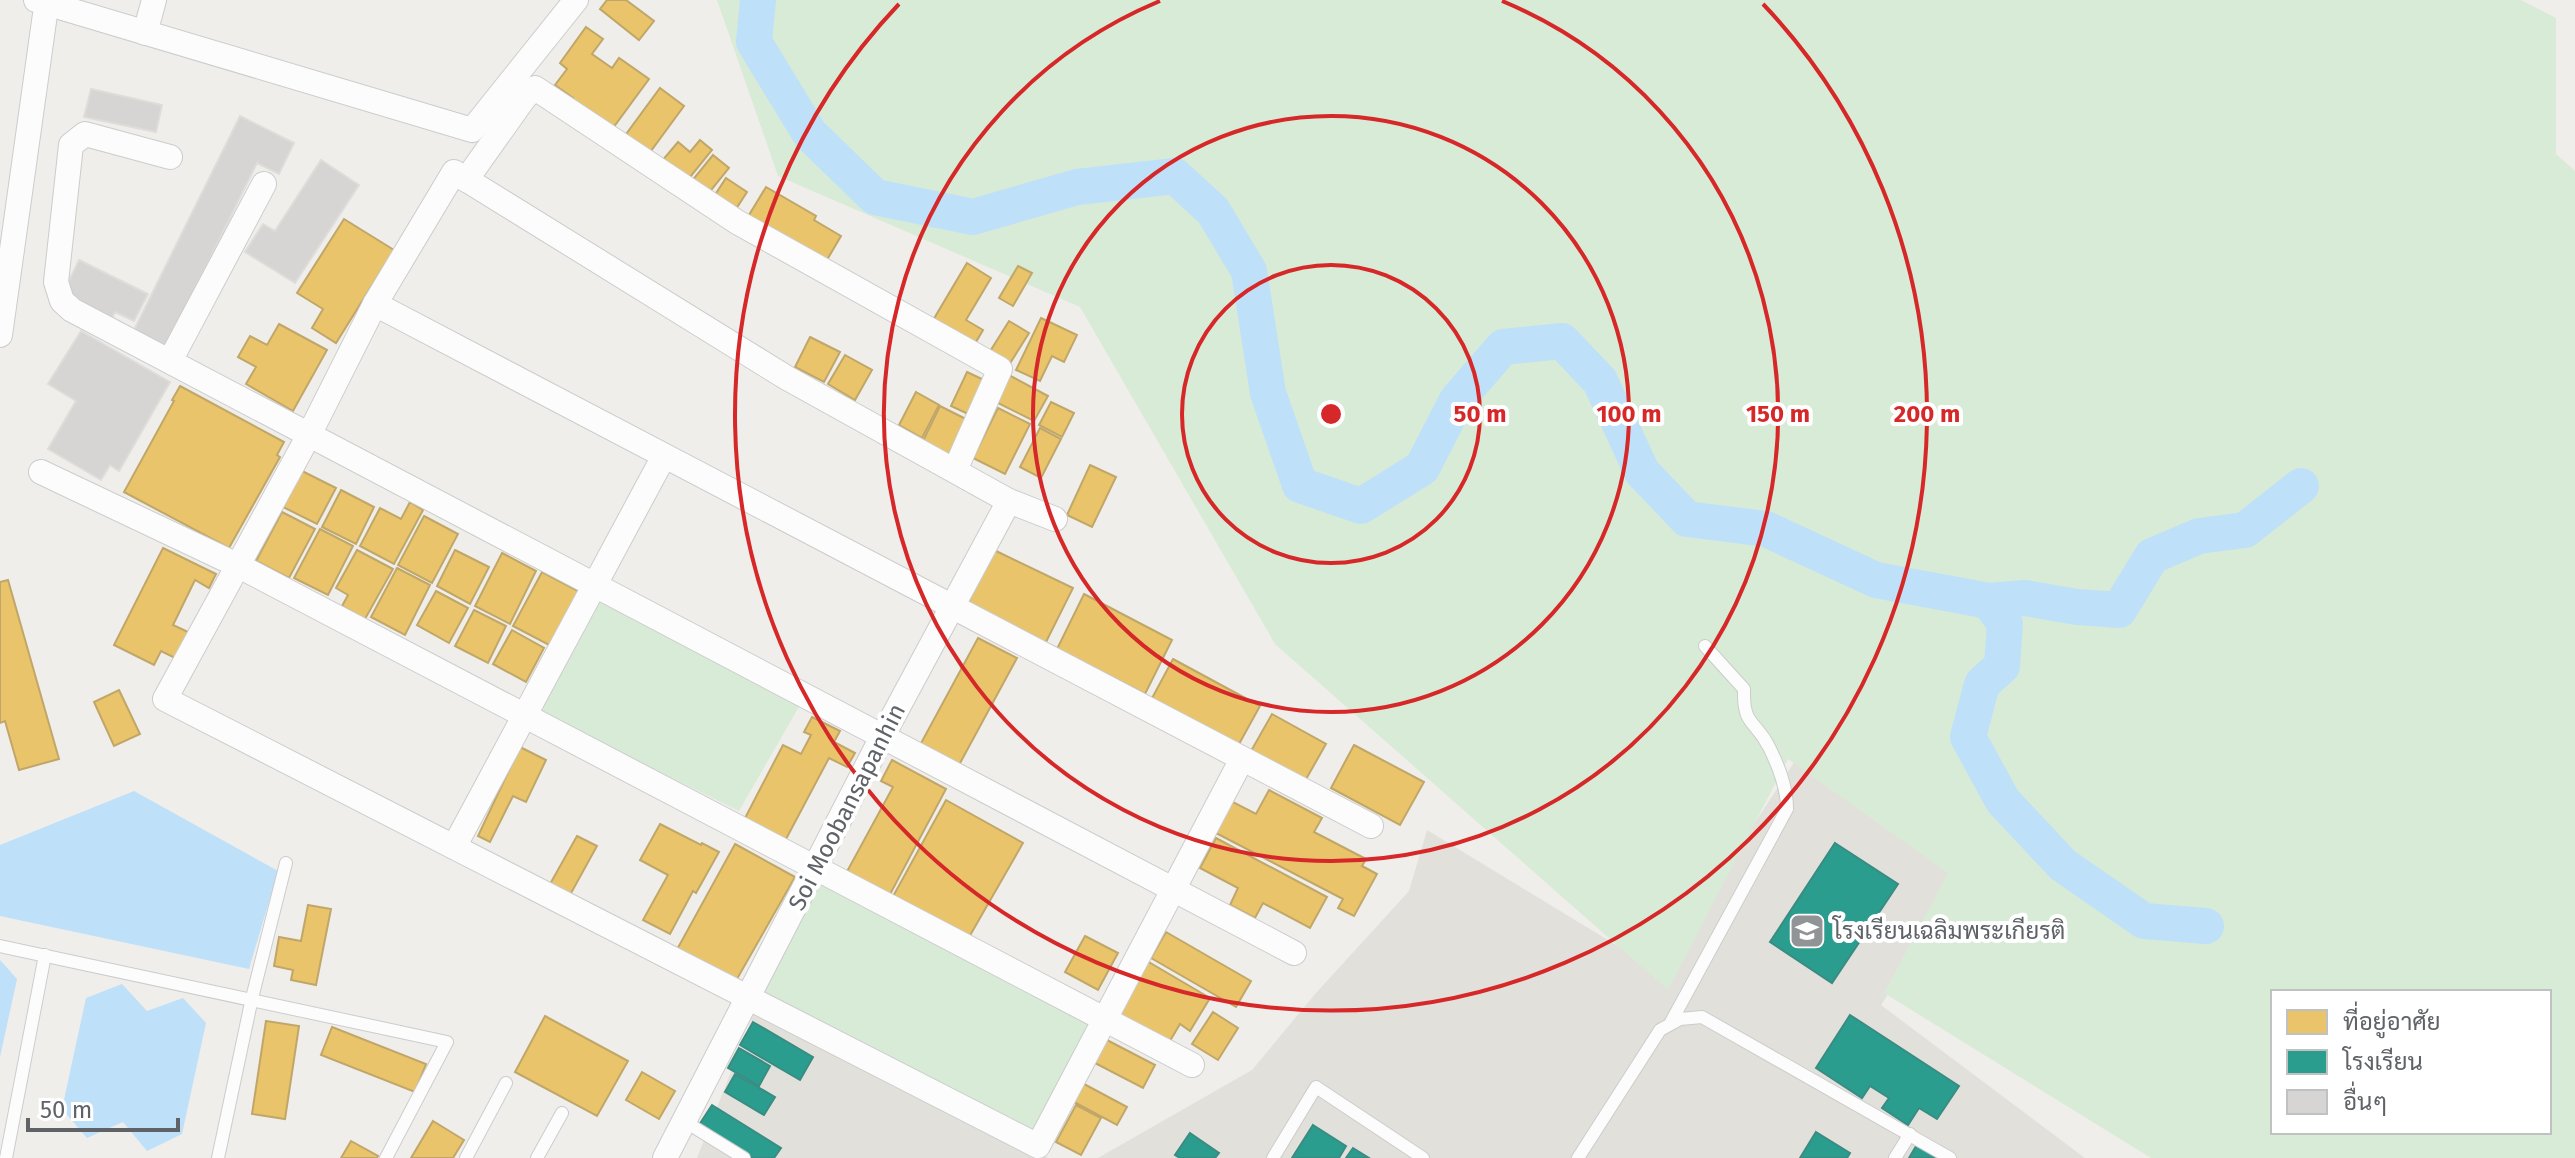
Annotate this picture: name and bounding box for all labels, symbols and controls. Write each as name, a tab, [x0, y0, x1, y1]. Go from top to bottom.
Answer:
centre of rings	[1317, 400, 1345, 428]
text: 50 m	[1454, 400, 1506, 428]
text: 100 m	[1596, 400, 1662, 428]
text: 150 m	[1746, 400, 1810, 428]
text: 200 m	[1894, 400, 1960, 428]
street label: Soi Moobansapanhin	[783, 699, 911, 915]
school or university icon: โรงเรียนเฉลิมพระเกียรติ	[1788, 912, 1826, 950]
place label: โรงเรียนเฉลิมพระเกียรติ	[1831, 915, 2065, 945]
legend	[2271, 990, 2551, 1134]
text: ที่อยู่อาศัย	[2343, 1001, 2441, 1039]
text: โรงเรียน	[2341, 1046, 2423, 1076]
text: อื่นๆ	[2343, 1081, 2387, 1116]
scale bar	[28, 1082, 178, 1132]
text: 50 m	[40, 1096, 92, 1124]

